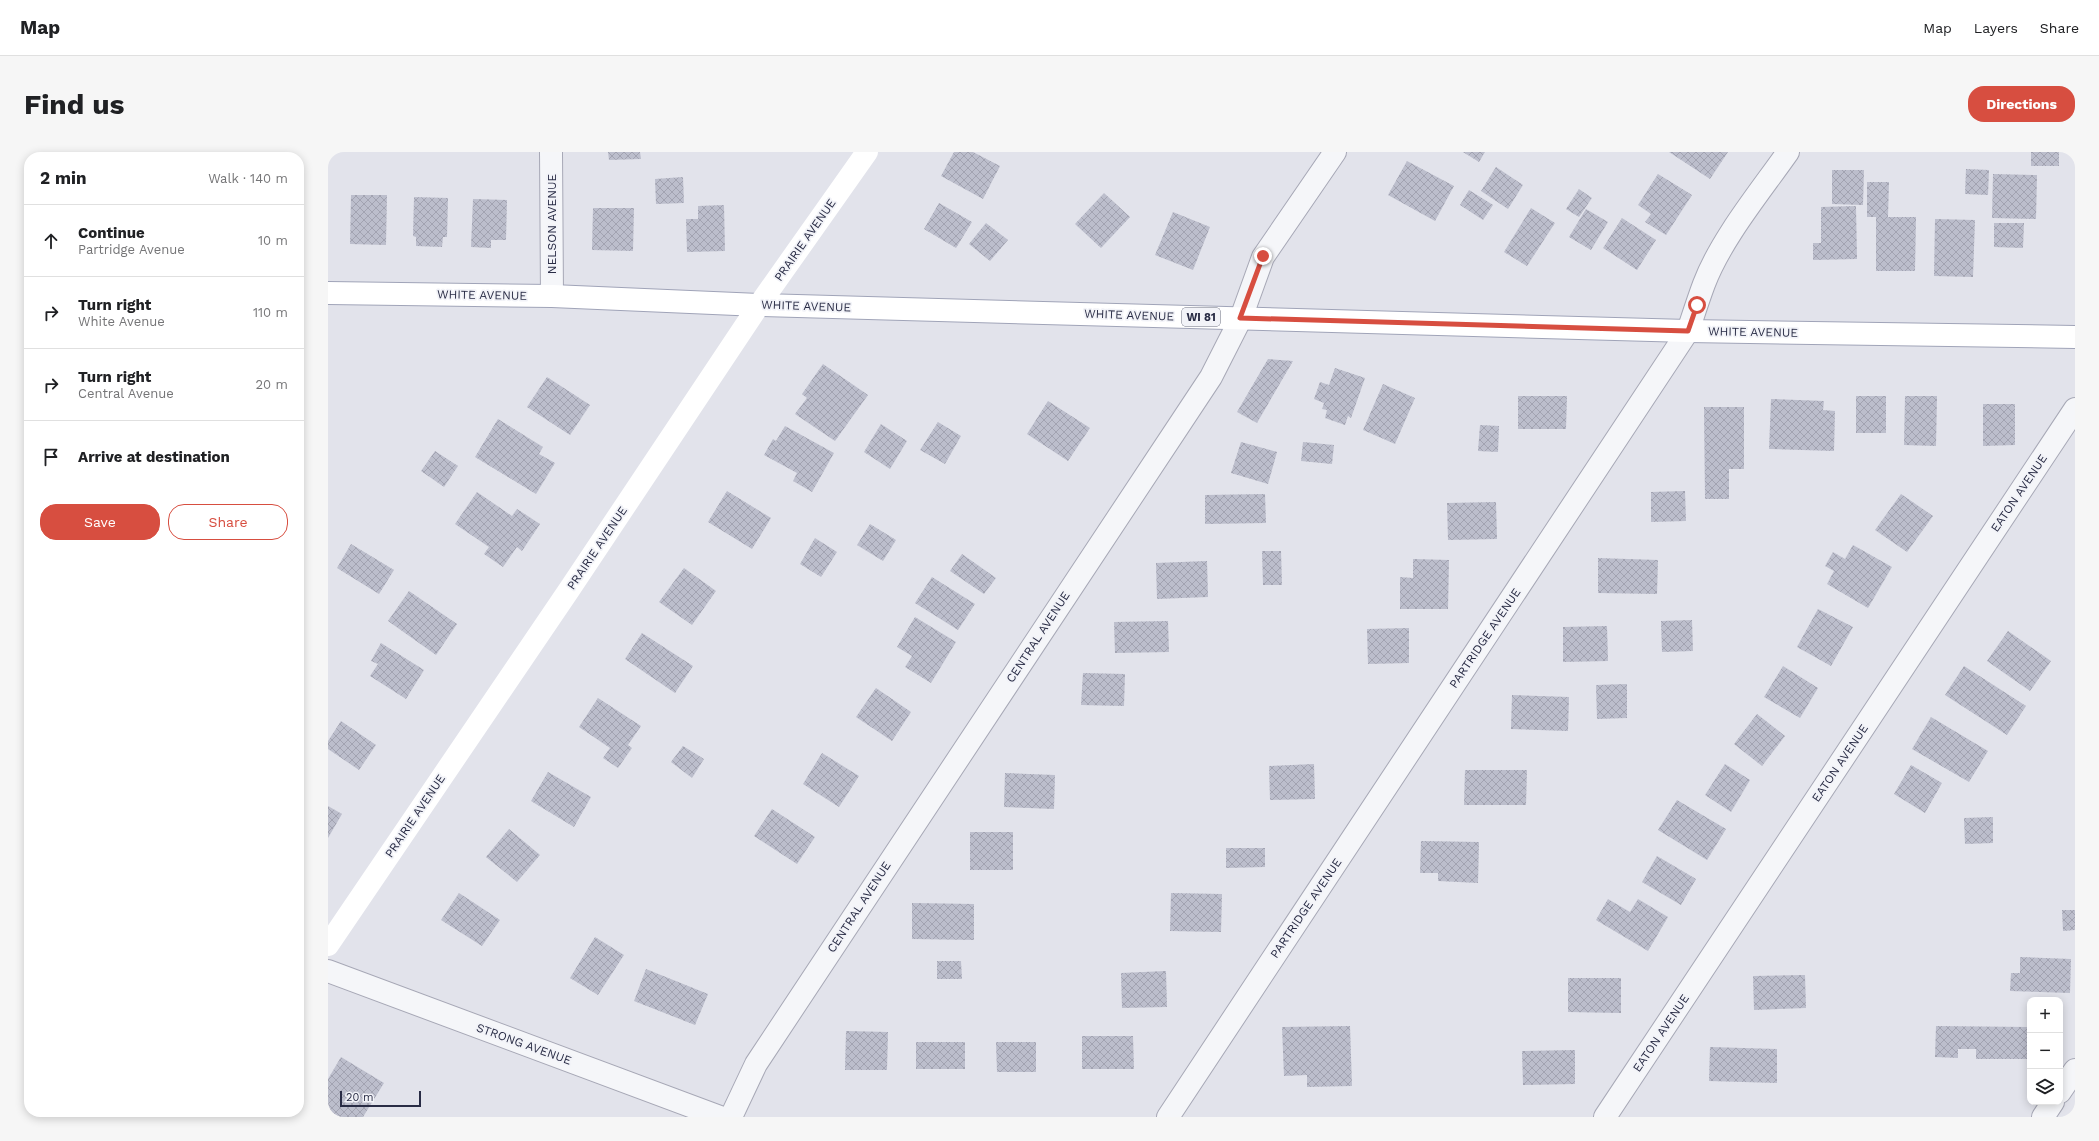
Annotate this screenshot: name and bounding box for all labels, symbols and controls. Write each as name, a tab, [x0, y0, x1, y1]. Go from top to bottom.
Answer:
text: Map	[20, 16, 60, 39]
text: Map	[1923, 20, 1952, 36]
text: Layers	[1974, 20, 2018, 36]
text: Share	[2040, 20, 2079, 36]
button: Directions	[1968, 86, 2075, 122]
text: Find us	[24, 88, 124, 121]
text: 2 min	[40, 168, 86, 188]
text: Walk · 140 m	[208, 171, 288, 186]
street label: NELSON AVENUE	[545, 173, 559, 274]
street label: PRAIRIE AVENUE	[771, 196, 839, 284]
text: Continue	[78, 224, 145, 242]
icon: ahead	[40, 230, 62, 252]
text: 10 m	[258, 233, 288, 248]
text: Partridge Avenue	[78, 242, 185, 257]
route end	[1254, 247, 1272, 265]
street label: WHITE AVENUE	[437, 287, 527, 303]
text: Turn right	[78, 296, 151, 314]
route start	[1688, 296, 1706, 314]
street label: WHITE AVENUE	[761, 297, 852, 315]
icon: right	[40, 302, 62, 324]
text: 110 m	[253, 305, 288, 320]
street label: WHITE AVENUE	[1084, 306, 1175, 324]
road number: WI 81	[1182, 308, 1220, 326]
text: White Avenue	[78, 314, 165, 329]
street label: WHITE AVENUE	[1708, 324, 1798, 340]
text: Turn right	[78, 368, 151, 386]
icon: right	[40, 374, 62, 396]
text: 20 m	[256, 377, 288, 392]
text: Central Avenue	[78, 386, 174, 401]
icon: arrive	[40, 446, 62, 468]
text: Arrive at destination	[78, 448, 230, 466]
street label: EATON AVENUE	[1988, 451, 2050, 534]
button: Save	[40, 504, 160, 540]
button: Share	[168, 504, 288, 540]
street label: PRAIRIE AVENUE	[564, 504, 630, 592]
street label: PARTRIDGE AVENUE	[1446, 585, 1524, 691]
street label: CENTRAL AVENUE	[1003, 588, 1073, 685]
street label: EATON AVENUE	[1809, 721, 1871, 804]
street label: PRAIRIE AVENUE	[382, 772, 448, 860]
street label: PARTRIDGE AVENUE	[1267, 855, 1345, 961]
street label: CENTRAL AVENUE	[824, 858, 894, 955]
street label: EATON AVENUE	[1630, 991, 1692, 1074]
map controls	[2027, 997, 2063, 1105]
button: +	[2027, 997, 2063, 1033]
street label: STRONG AVENUE	[475, 1020, 574, 1068]
button: −	[2027, 1033, 2063, 1069]
button: layers	[2027, 1069, 2063, 1105]
scale bar	[340, 1089, 421, 1108]
text: 20 m	[346, 1091, 374, 1104]

